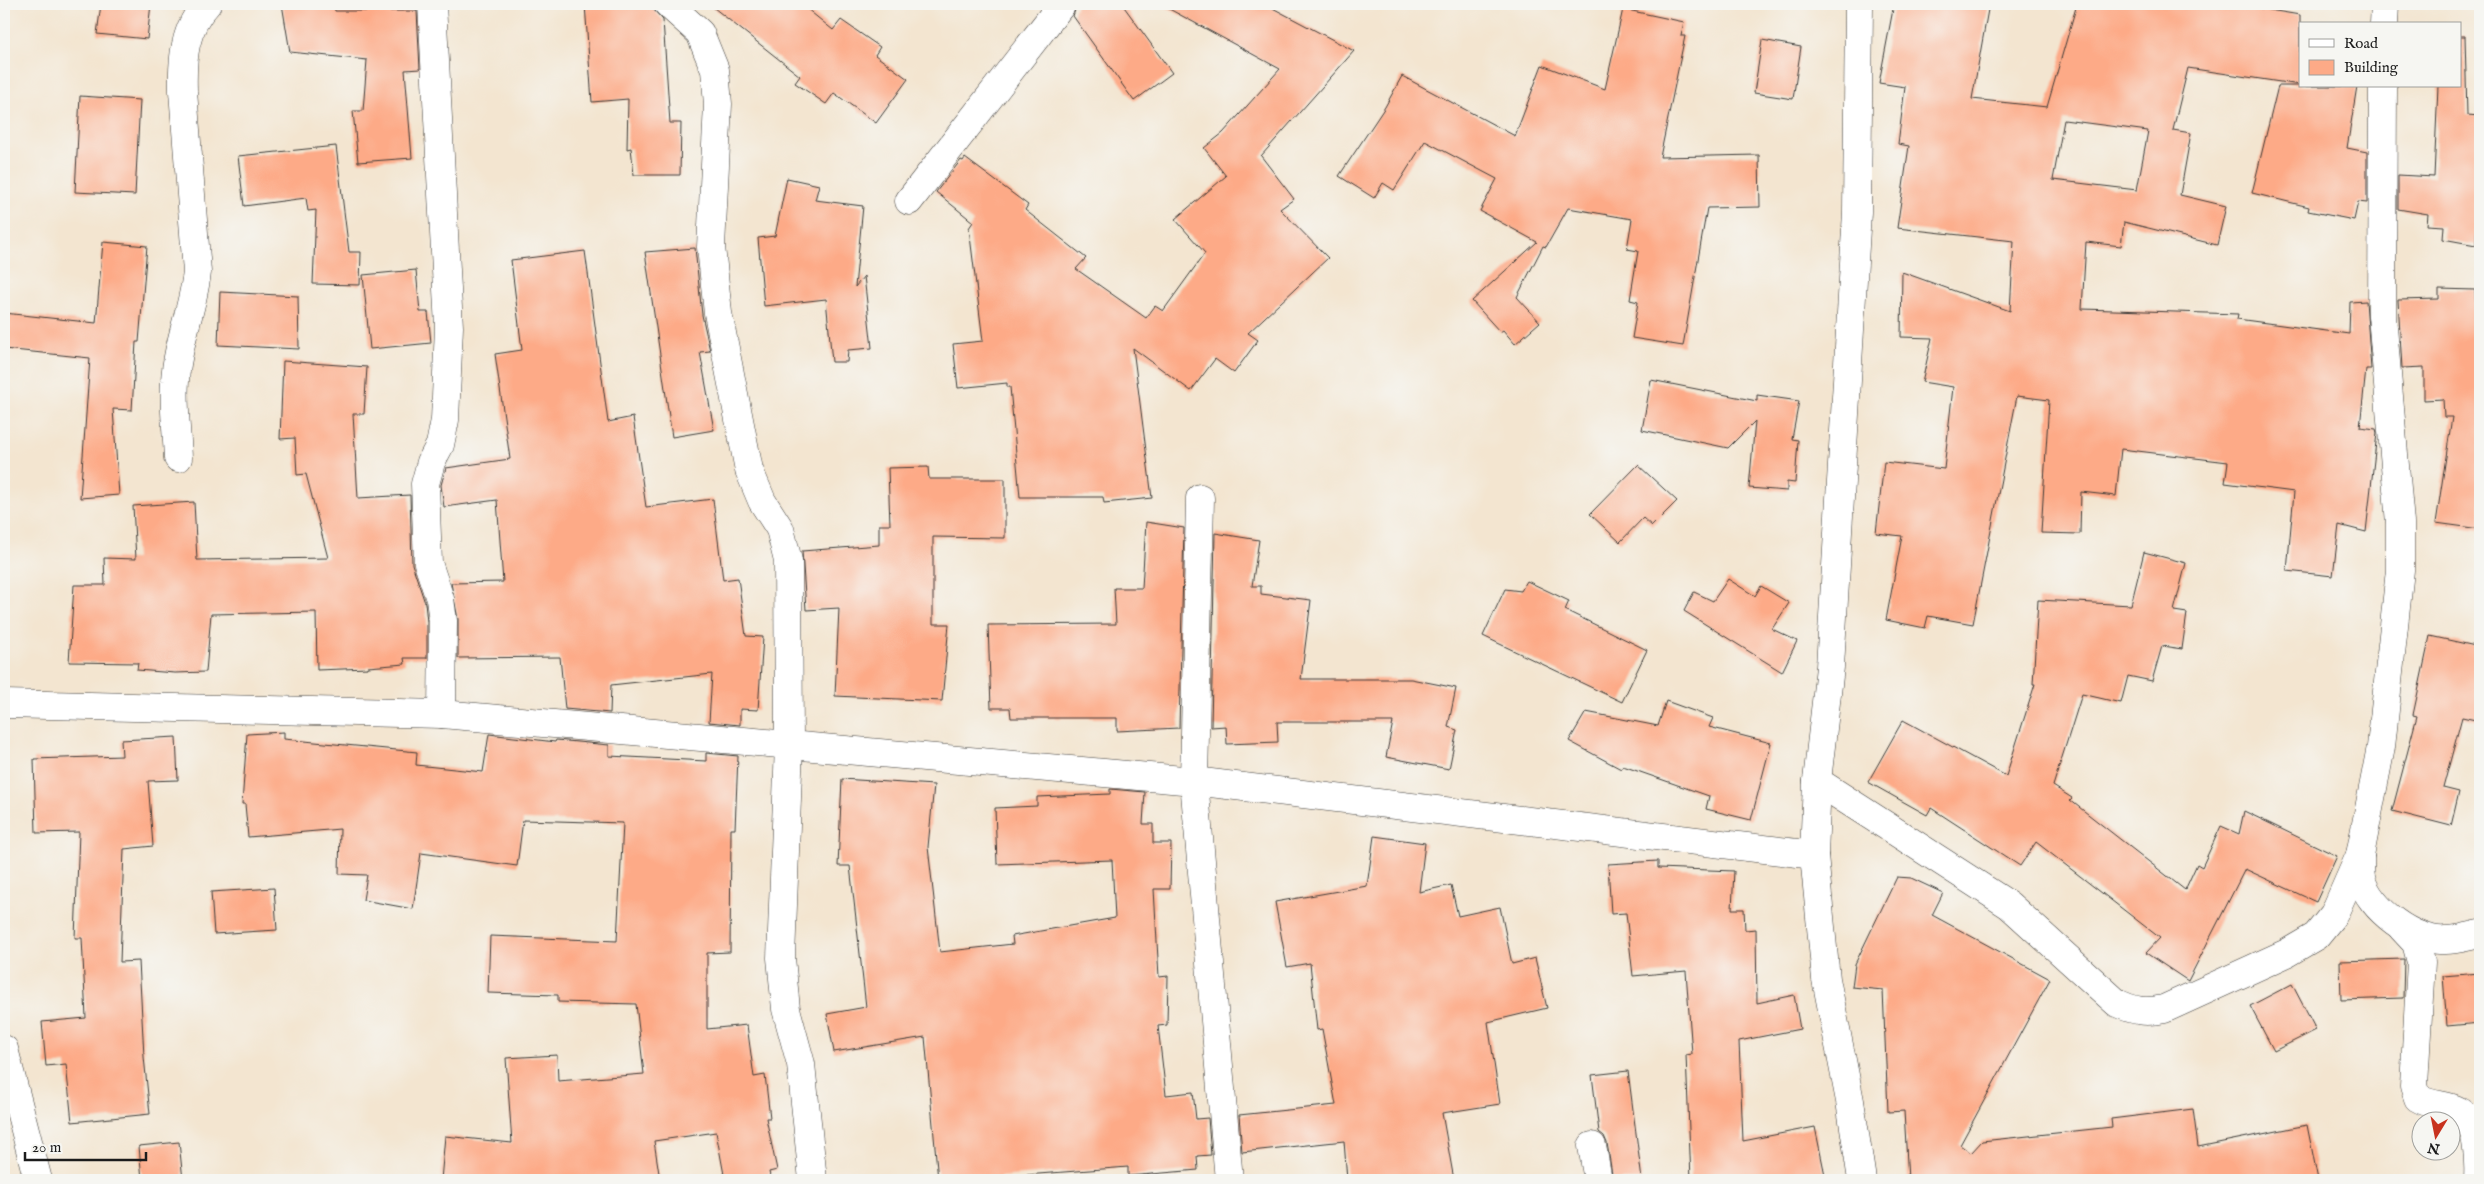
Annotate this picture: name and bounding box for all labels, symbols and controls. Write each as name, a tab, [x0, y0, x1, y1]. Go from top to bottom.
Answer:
legend	[2299, 22, 2462, 88]
text: Road	[2344, 34, 2379, 53]
text: Building	[2344, 58, 2399, 77]
north arrow	[2412, 1112, 2462, 1162]
scale bar	[25, 1129, 146, 1161]
text: 20 m	[32, 1138, 62, 1157]
text: N	[2426, 1138, 2442, 1158]

